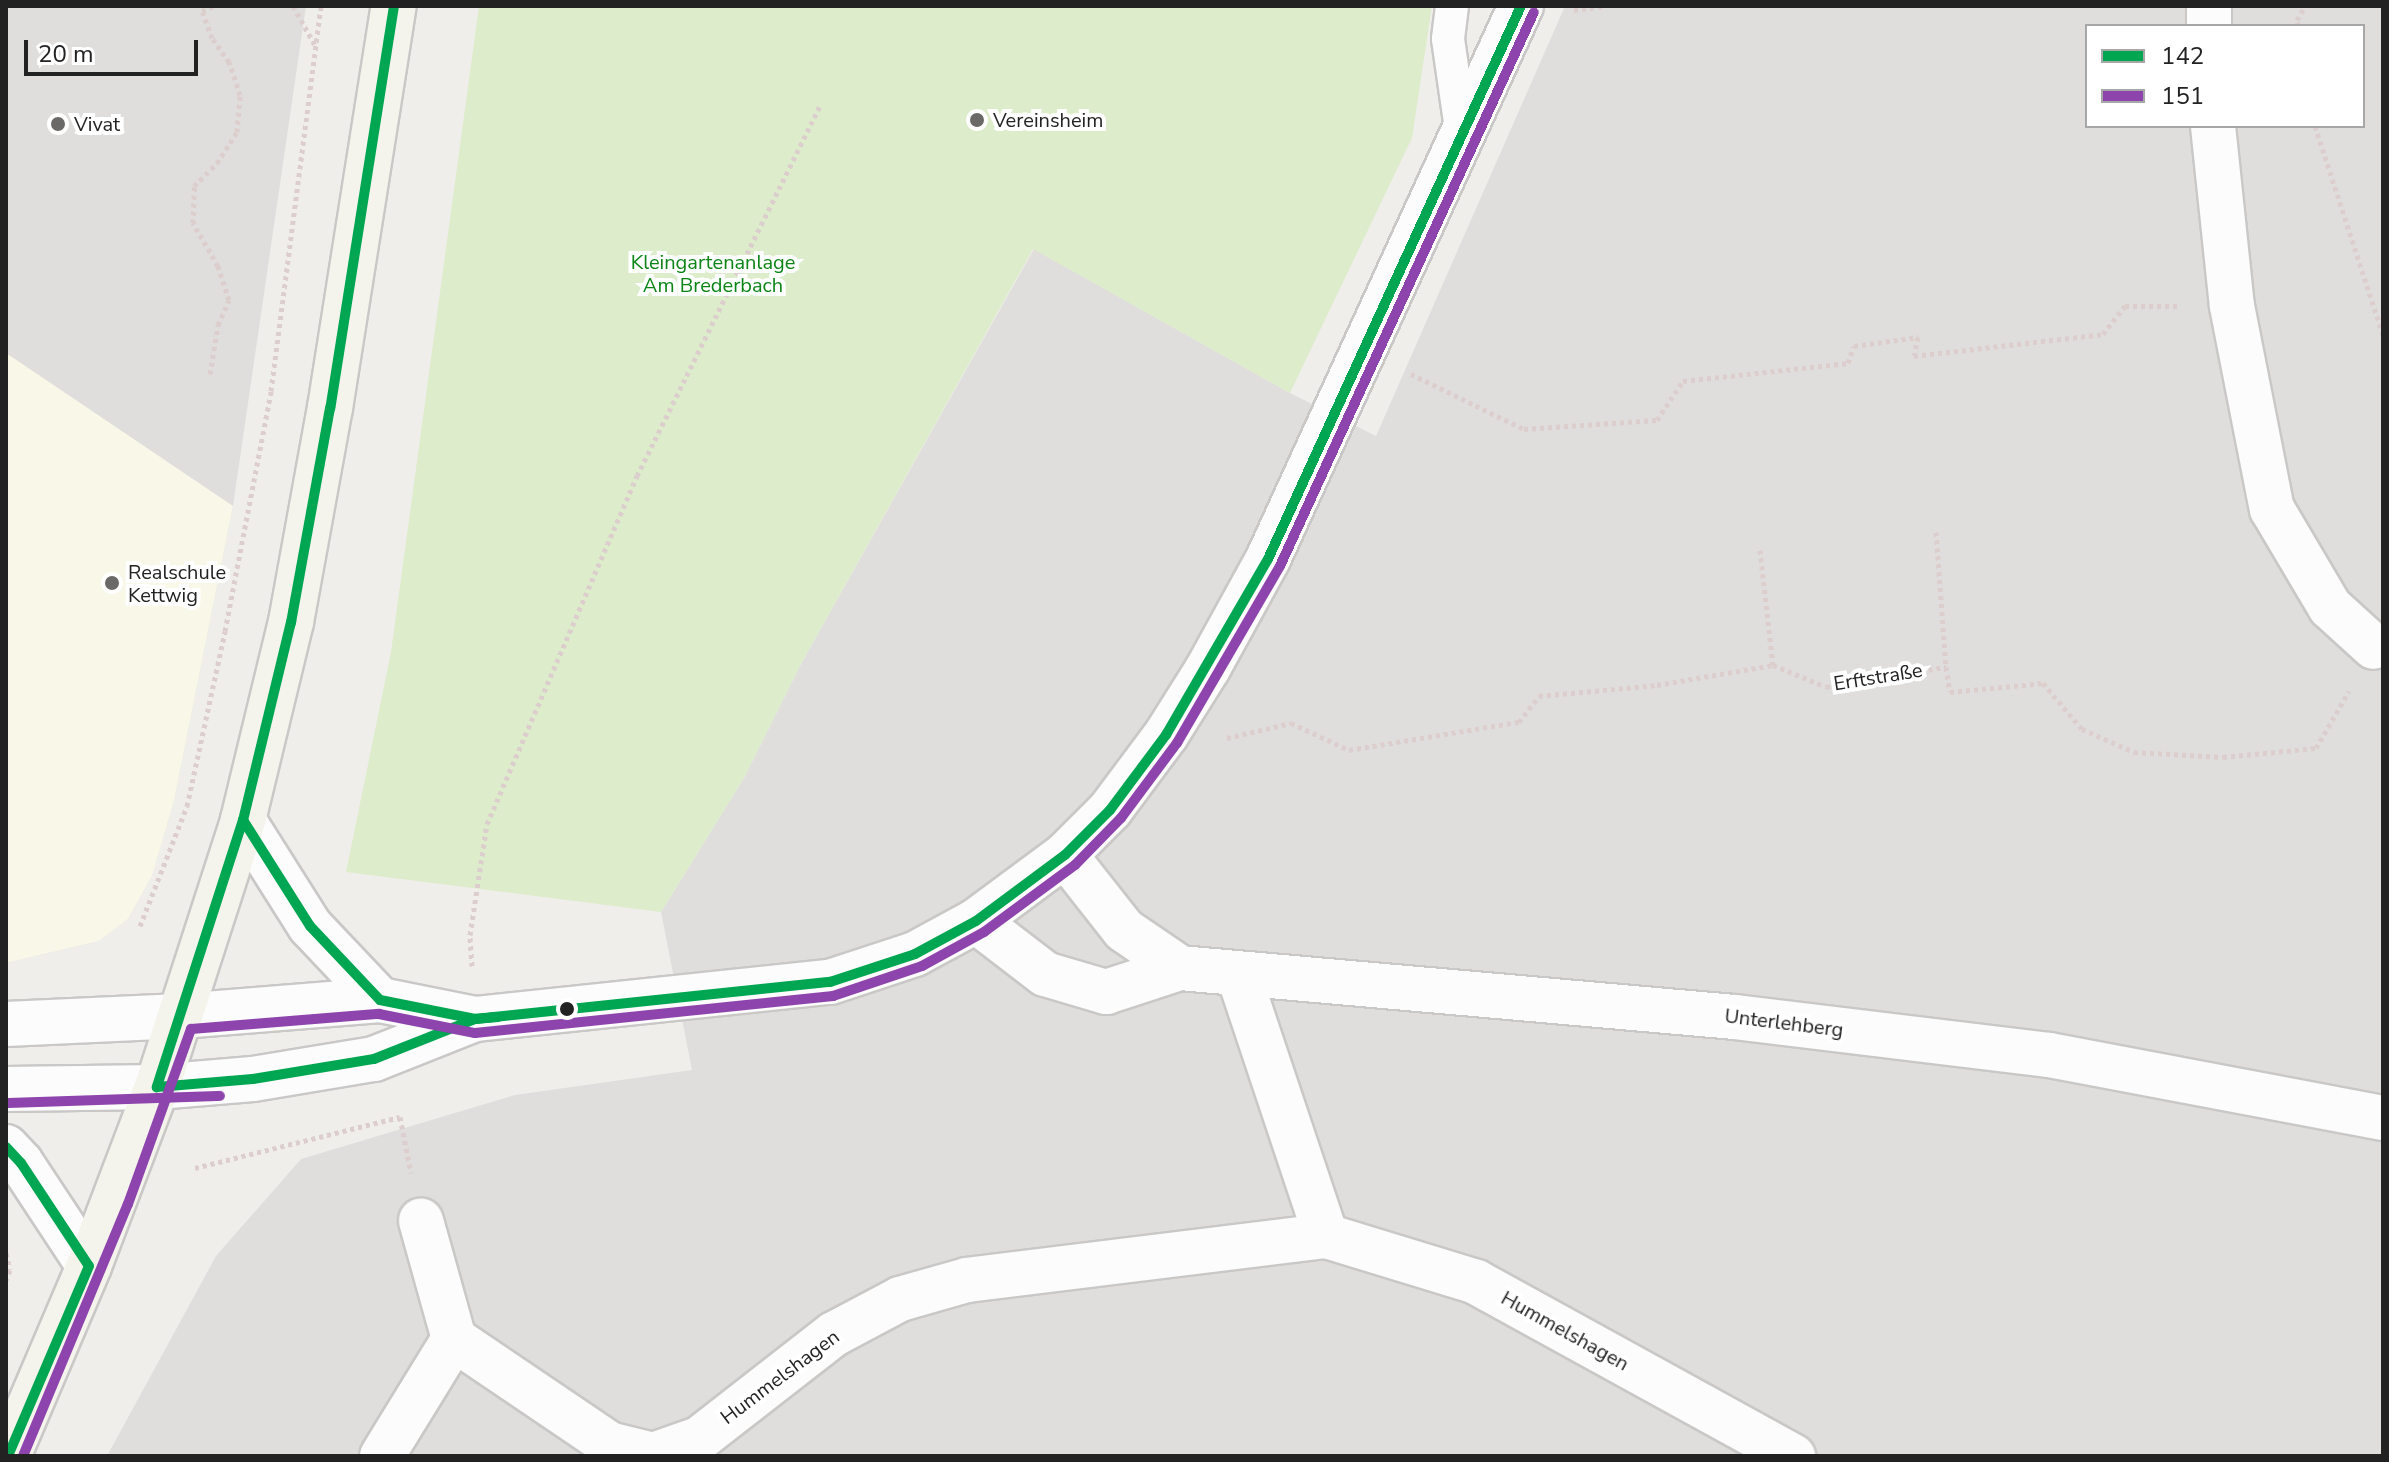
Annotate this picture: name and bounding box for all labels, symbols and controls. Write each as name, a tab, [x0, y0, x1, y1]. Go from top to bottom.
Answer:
scale bar	[28, 24, 202, 74]
legend	[2085, 24, 2365, 128]
text: 20 m	[38, 38, 94, 70]
text: 142	[2161, 40, 2204, 72]
text: 151	[2161, 80, 2204, 112]
place label: Vereinsheim	[993, 108, 1103, 132]
marker: Vereinsheim	[968, 111, 986, 129]
place label: Vivat	[74, 112, 120, 136]
marker: Vivat	[49, 115, 67, 133]
park label: Kleingartenanlage Am Brederbach	[631, 251, 795, 298]
place label: Realschule Kettwig	[128, 560, 226, 607]
marker: Realschule Kettwig	[103, 574, 121, 592]
street label: Erftstraße	[1832, 658, 1924, 696]
unlabelled marker	[559, 1001, 575, 1017]
street label: Unterlehberg	[1723, 1004, 1845, 1042]
street label: Hummelshagen	[1497, 1286, 1633, 1376]
street label: Hummelshagen	[716, 1325, 844, 1429]

